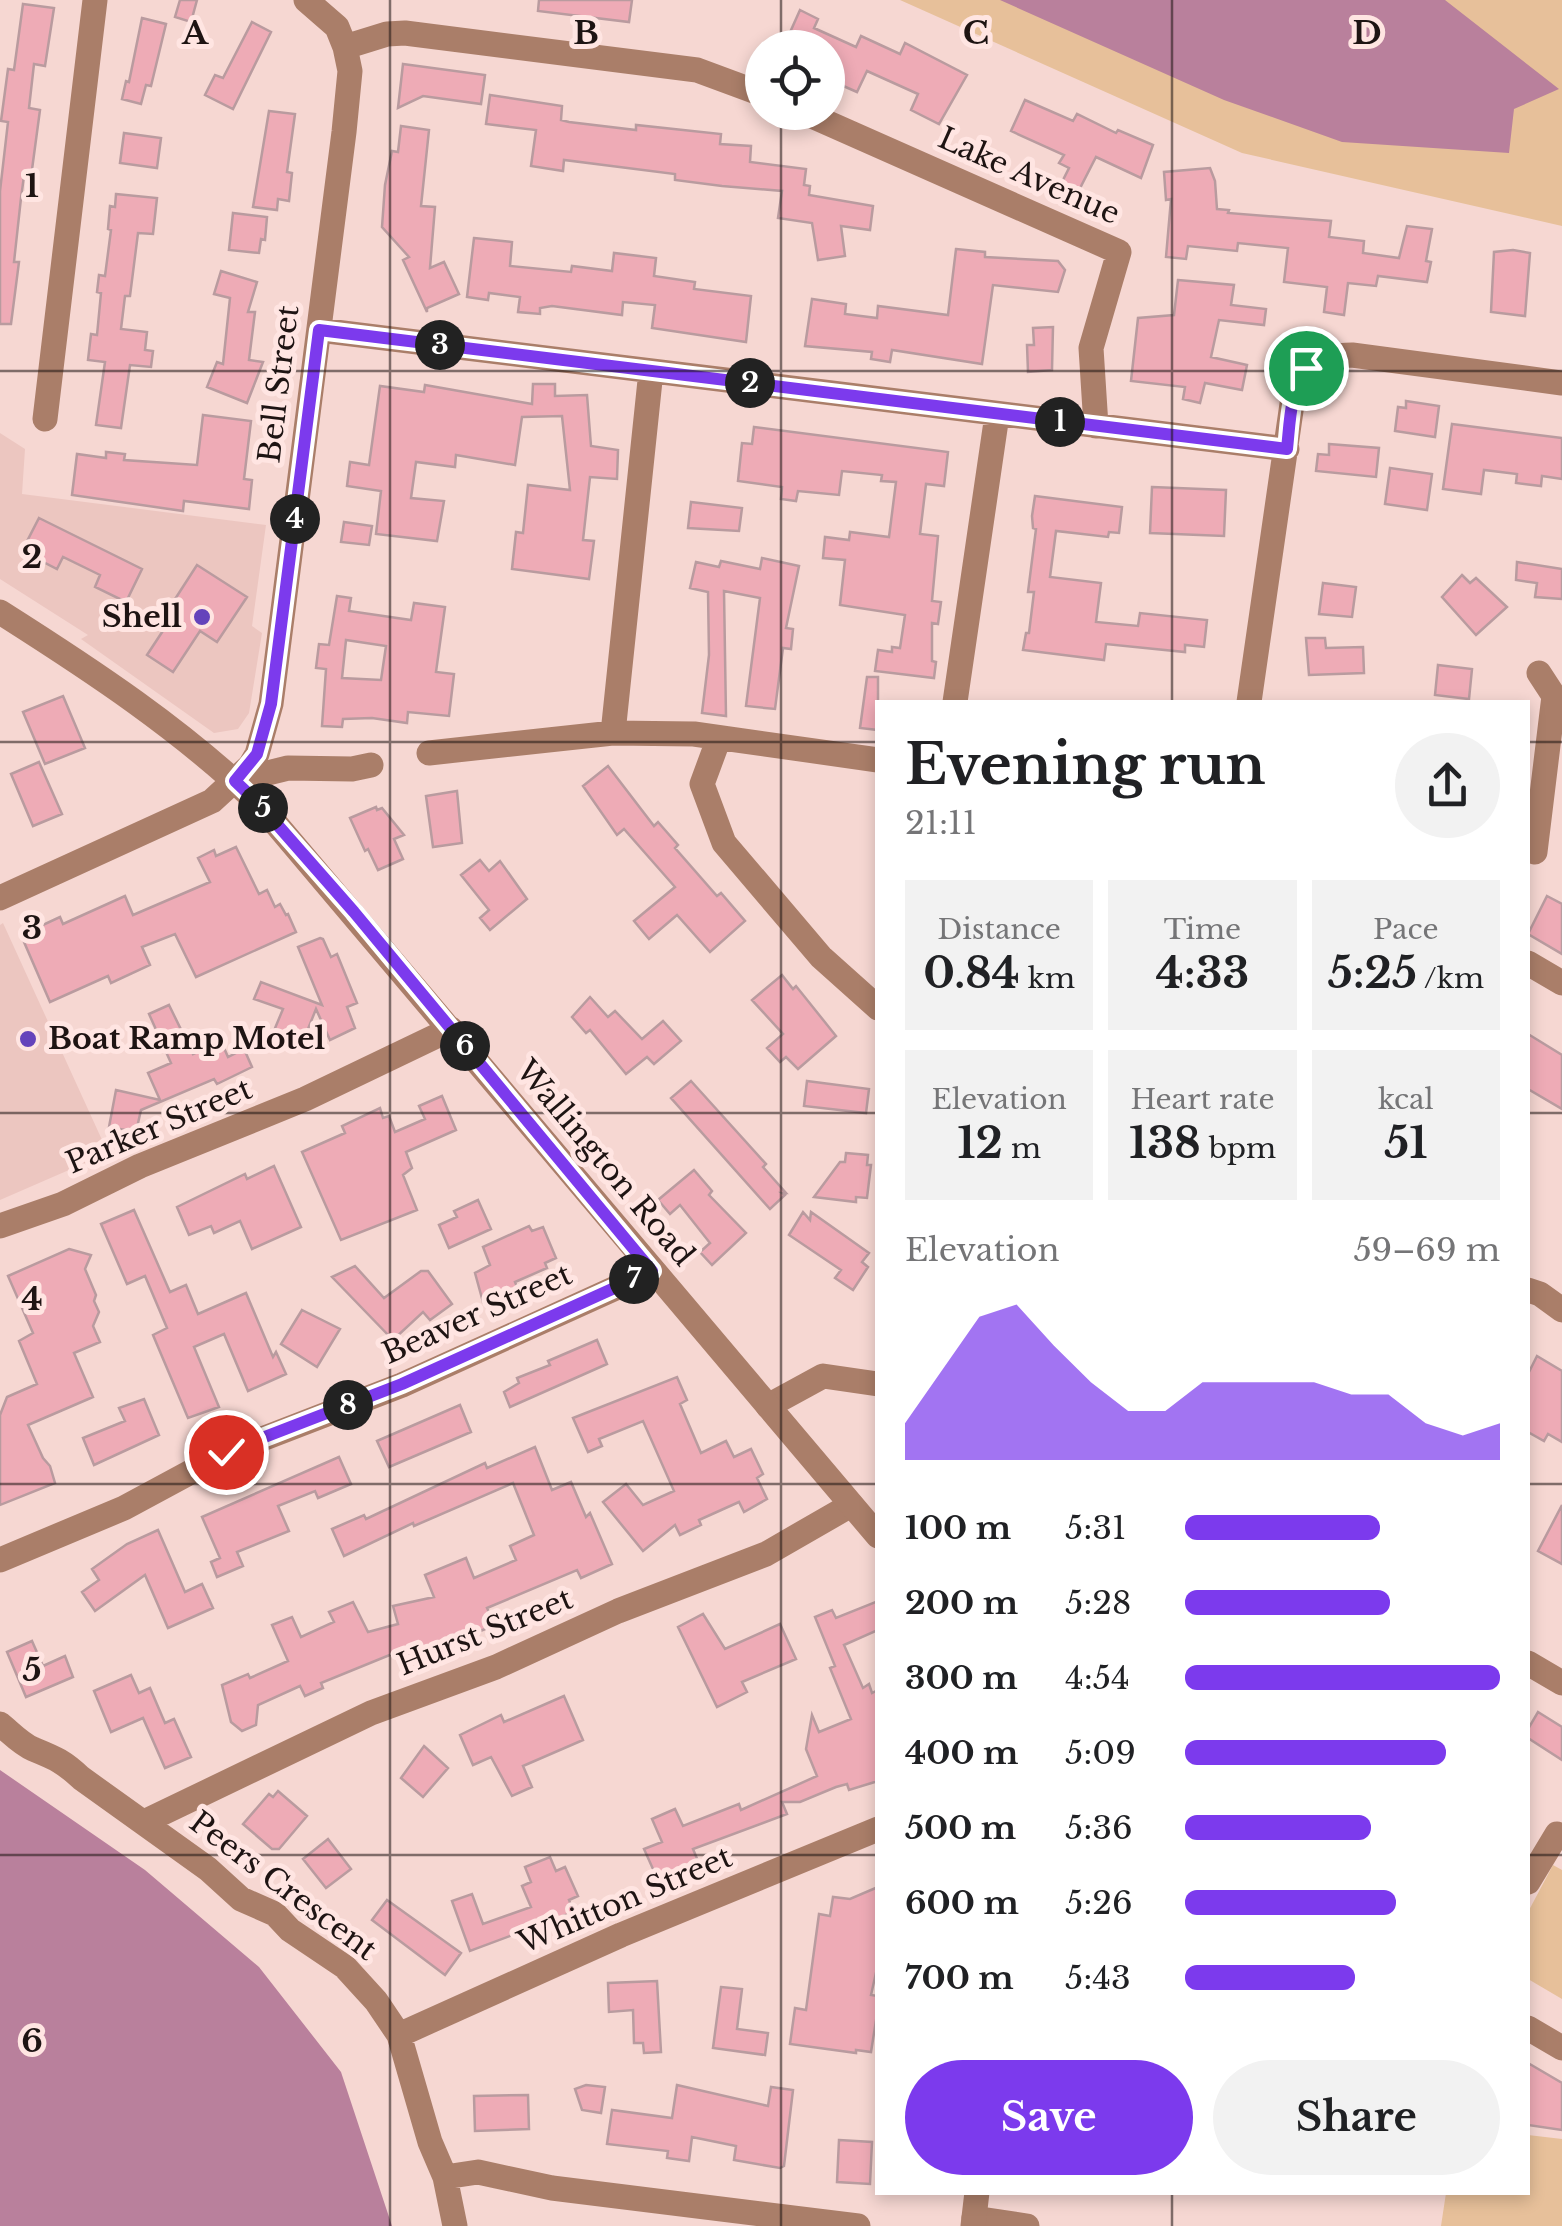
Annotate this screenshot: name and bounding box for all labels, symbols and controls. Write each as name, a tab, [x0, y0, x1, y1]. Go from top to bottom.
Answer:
text: A	[181, 13, 209, 53]
text: B	[573, 13, 599, 53]
text: C	[963, 13, 989, 53]
text: D	[1352, 13, 1382, 53]
map controls	[745, 30, 845, 130]
button: locate	[745, 30, 845, 130]
street label: Lake Avenue	[933, 119, 1126, 232]
text: 1	[25, 166, 39, 206]
street label: Bell Street	[250, 302, 307, 465]
pin: 3	[415, 320, 465, 370]
pin	[1264, 326, 1349, 411]
text: 3	[431, 327, 449, 362]
icon: arrive	[1279, 341, 1334, 396]
pin: 2	[725, 358, 775, 408]
text: 2	[741, 365, 759, 400]
pin: 1	[1035, 397, 1085, 447]
text: 1	[1054, 404, 1066, 439]
pin: 4	[270, 494, 320, 544]
text: 4	[286, 501, 304, 536]
text: 2	[22, 537, 42, 577]
place label: Shell	[102, 598, 182, 635]
marker: Shell	[191, 606, 213, 628]
text: Evening run	[905, 731, 1265, 799]
button: share	[1395, 733, 1500, 838]
pin: 5	[238, 783, 288, 833]
text: 5	[255, 790, 271, 825]
text: 21:11	[905, 803, 977, 843]
text: 3	[22, 908, 42, 948]
text: Distance	[937, 912, 1061, 947]
text: Time	[1164, 912, 1241, 947]
text: Pace	[1373, 912, 1439, 947]
text: 0.84	[923, 947, 1020, 999]
text: 4:33	[1156, 947, 1249, 999]
text: 5:25	[1328, 947, 1417, 999]
text: km	[1020, 961, 1075, 996]
text: /km	[1417, 961, 1484, 996]
place label: Boat Ramp Motel	[48, 1020, 326, 1057]
pin: 6	[440, 1021, 490, 1071]
marker: Boat Ramp Motel	[17, 1028, 39, 1050]
text: 6	[456, 1028, 474, 1063]
street label: Wallington Road	[508, 1051, 702, 1273]
street label: Parker Street	[60, 1070, 258, 1181]
text: Elevation	[932, 1082, 1067, 1117]
text: Heart rate	[1130, 1082, 1275, 1117]
text: kcal	[1378, 1082, 1434, 1117]
text: 12	[957, 1117, 1003, 1169]
text: 138	[1129, 1117, 1201, 1169]
text: 51	[1384, 1117, 1427, 1169]
text: m	[1003, 1131, 1041, 1166]
text: bpm	[1201, 1131, 1276, 1166]
text: Elevation	[905, 1230, 1059, 1270]
text: 59–69 m	[1353, 1230, 1500, 1270]
pin: 7	[609, 1254, 659, 1304]
street label: Beaver Street	[376, 1255, 578, 1372]
text: 7	[627, 1261, 641, 1296]
text: 4	[21, 1279, 43, 1319]
pin: 8	[323, 1380, 373, 1430]
text: 8	[339, 1387, 357, 1422]
pin	[184, 1410, 269, 1495]
icon: check	[199, 1425, 254, 1480]
text: 100 m	[905, 1508, 1011, 1548]
text: 5:31	[1065, 1508, 1126, 1548]
street label: Hurst Street	[392, 1579, 578, 1683]
text: 200 m	[905, 1583, 1018, 1623]
text: 5:28	[1065, 1583, 1131, 1623]
text: 5	[22, 1650, 42, 1690]
text: 300 m	[905, 1658, 1018, 1698]
text: 4:54	[1065, 1658, 1130, 1698]
text: 400 m	[905, 1733, 1018, 1773]
text: 5:09	[1065, 1733, 1136, 1773]
street label: Peers Crescent	[182, 1803, 385, 1968]
text: 500 m	[905, 1808, 1016, 1848]
text: 5:36	[1065, 1808, 1133, 1848]
street label: Whitton Street	[511, 1838, 738, 1962]
text: 600 m	[905, 1883, 1019, 1923]
text: 5:26	[1065, 1883, 1133, 1923]
text: 700 m	[905, 1958, 1014, 1998]
text: 5:43	[1065, 1958, 1131, 1998]
text: 6	[21, 2021, 43, 2061]
button: Save	[905, 2060, 1193, 2175]
button: Share	[1213, 2060, 1500, 2175]

